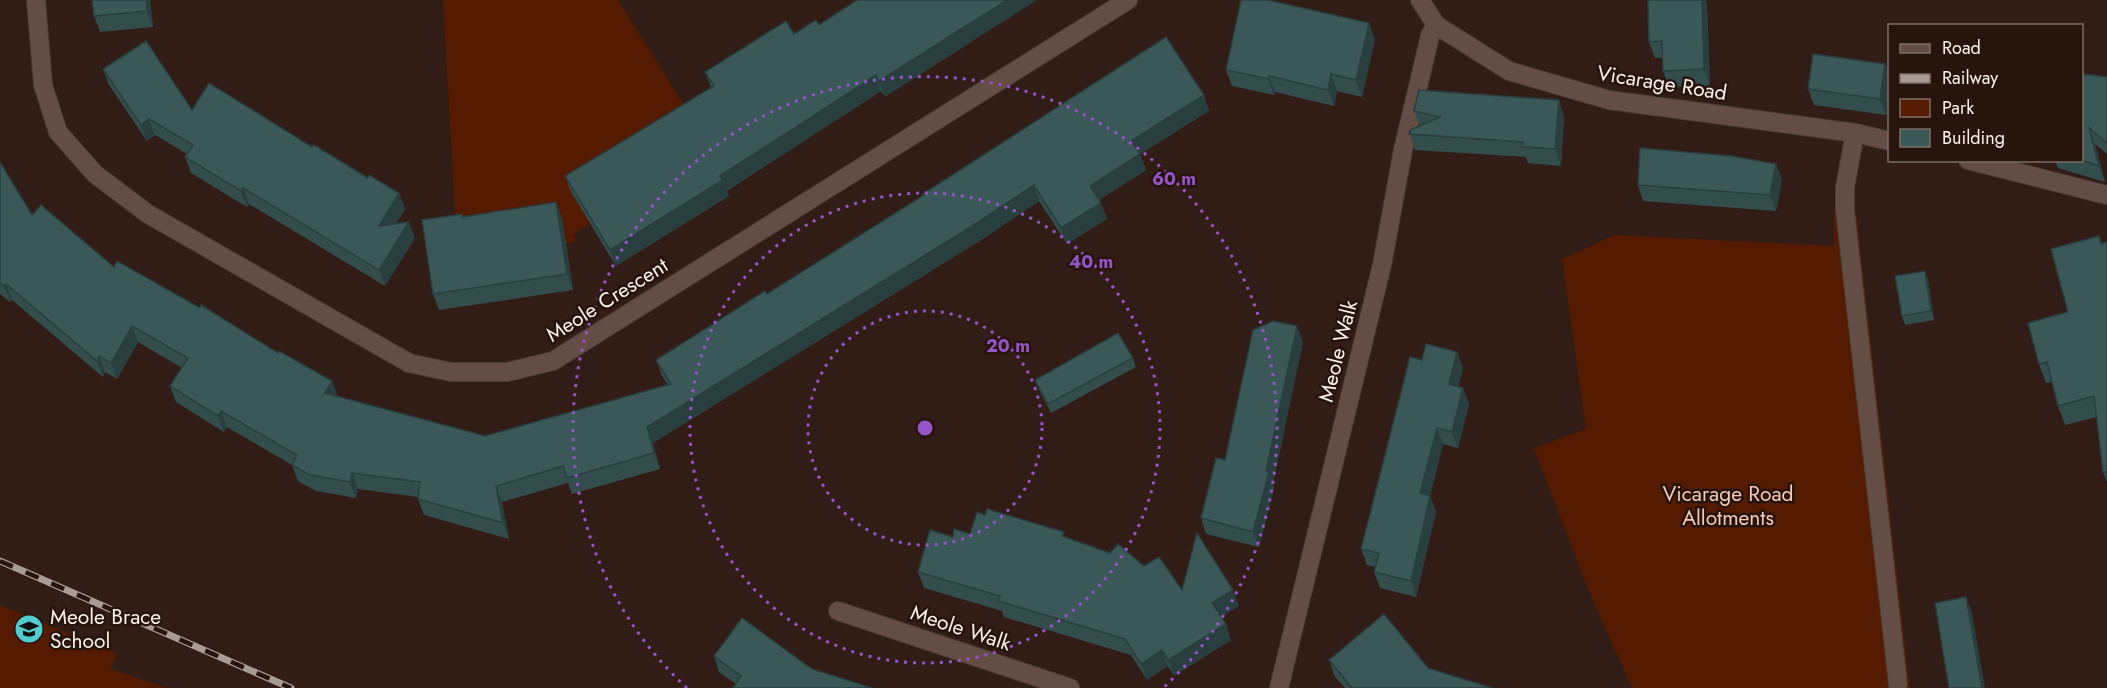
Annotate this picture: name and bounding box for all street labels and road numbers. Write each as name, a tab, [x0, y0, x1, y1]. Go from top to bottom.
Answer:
street label: Vicarage Road	[1595, 58, 1729, 108]
street label: Meole Crescent	[540, 251, 674, 349]
street label: Meole Walk	[1311, 296, 1365, 405]
street label: Meole Walk	[907, 598, 1016, 659]

